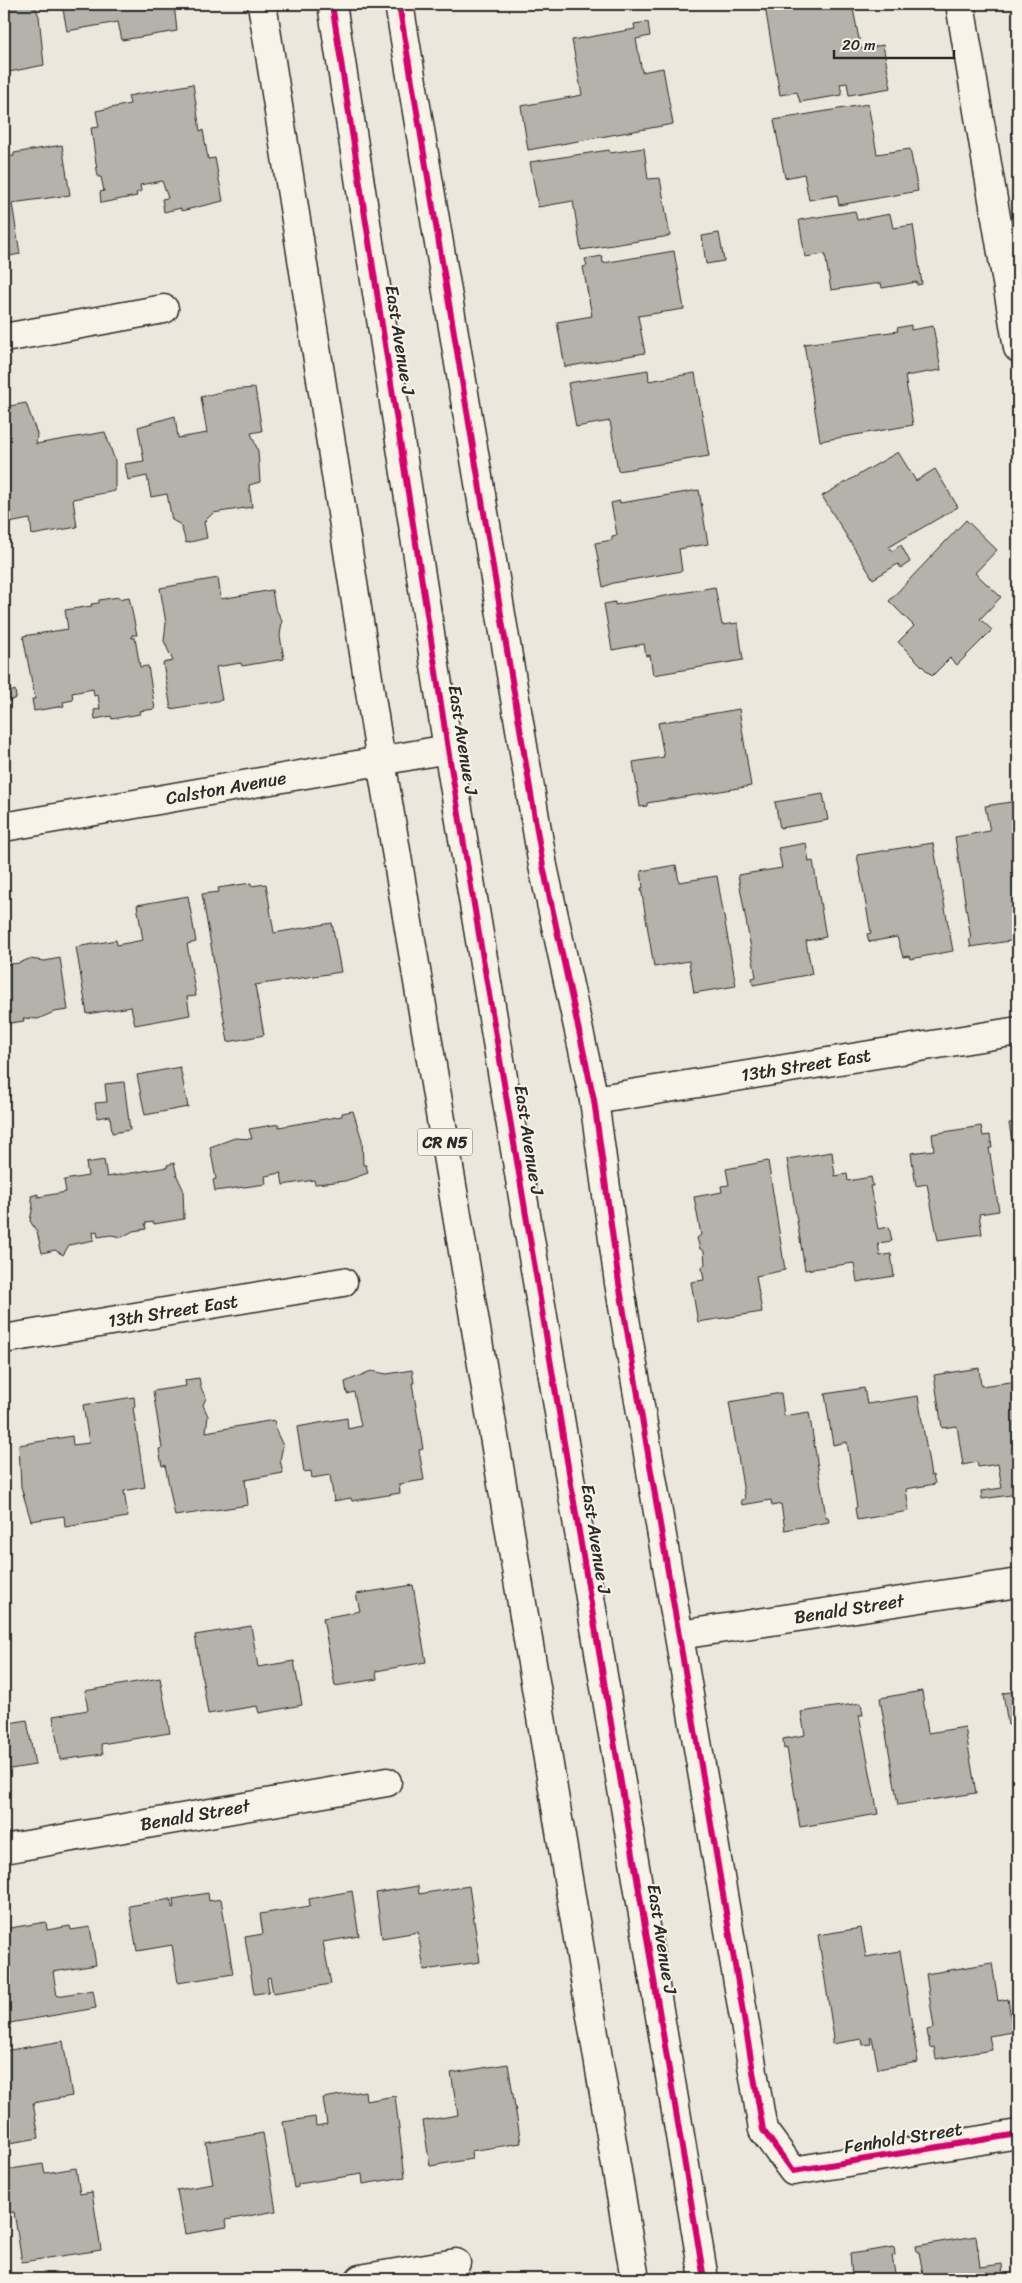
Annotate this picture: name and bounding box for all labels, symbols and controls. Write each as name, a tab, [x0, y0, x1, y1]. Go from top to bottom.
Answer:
scale bar	[834, 28, 954, 60]
text: 20 m	[842, 32, 876, 58]
street label: East Avenue J	[376, 283, 425, 398]
street label: East Avenue J	[439, 683, 488, 798]
street label: Calston Avenue	[163, 762, 289, 814]
street label: 13th Street East	[739, 1039, 873, 1091]
street label: East Avenue J	[505, 1083, 554, 1198]
road number: CR N5	[418, 1128, 472, 1156]
street label: 13th Street East	[106, 1285, 240, 1337]
street label: East Avenue J	[572, 1482, 621, 1597]
street label: Benald Street	[792, 1584, 907, 1633]
street label: Benald Street	[138, 1789, 253, 1840]
street label: East Avenue J	[638, 1882, 687, 1997]
street label: Fenhold Street	[841, 2113, 965, 2163]

